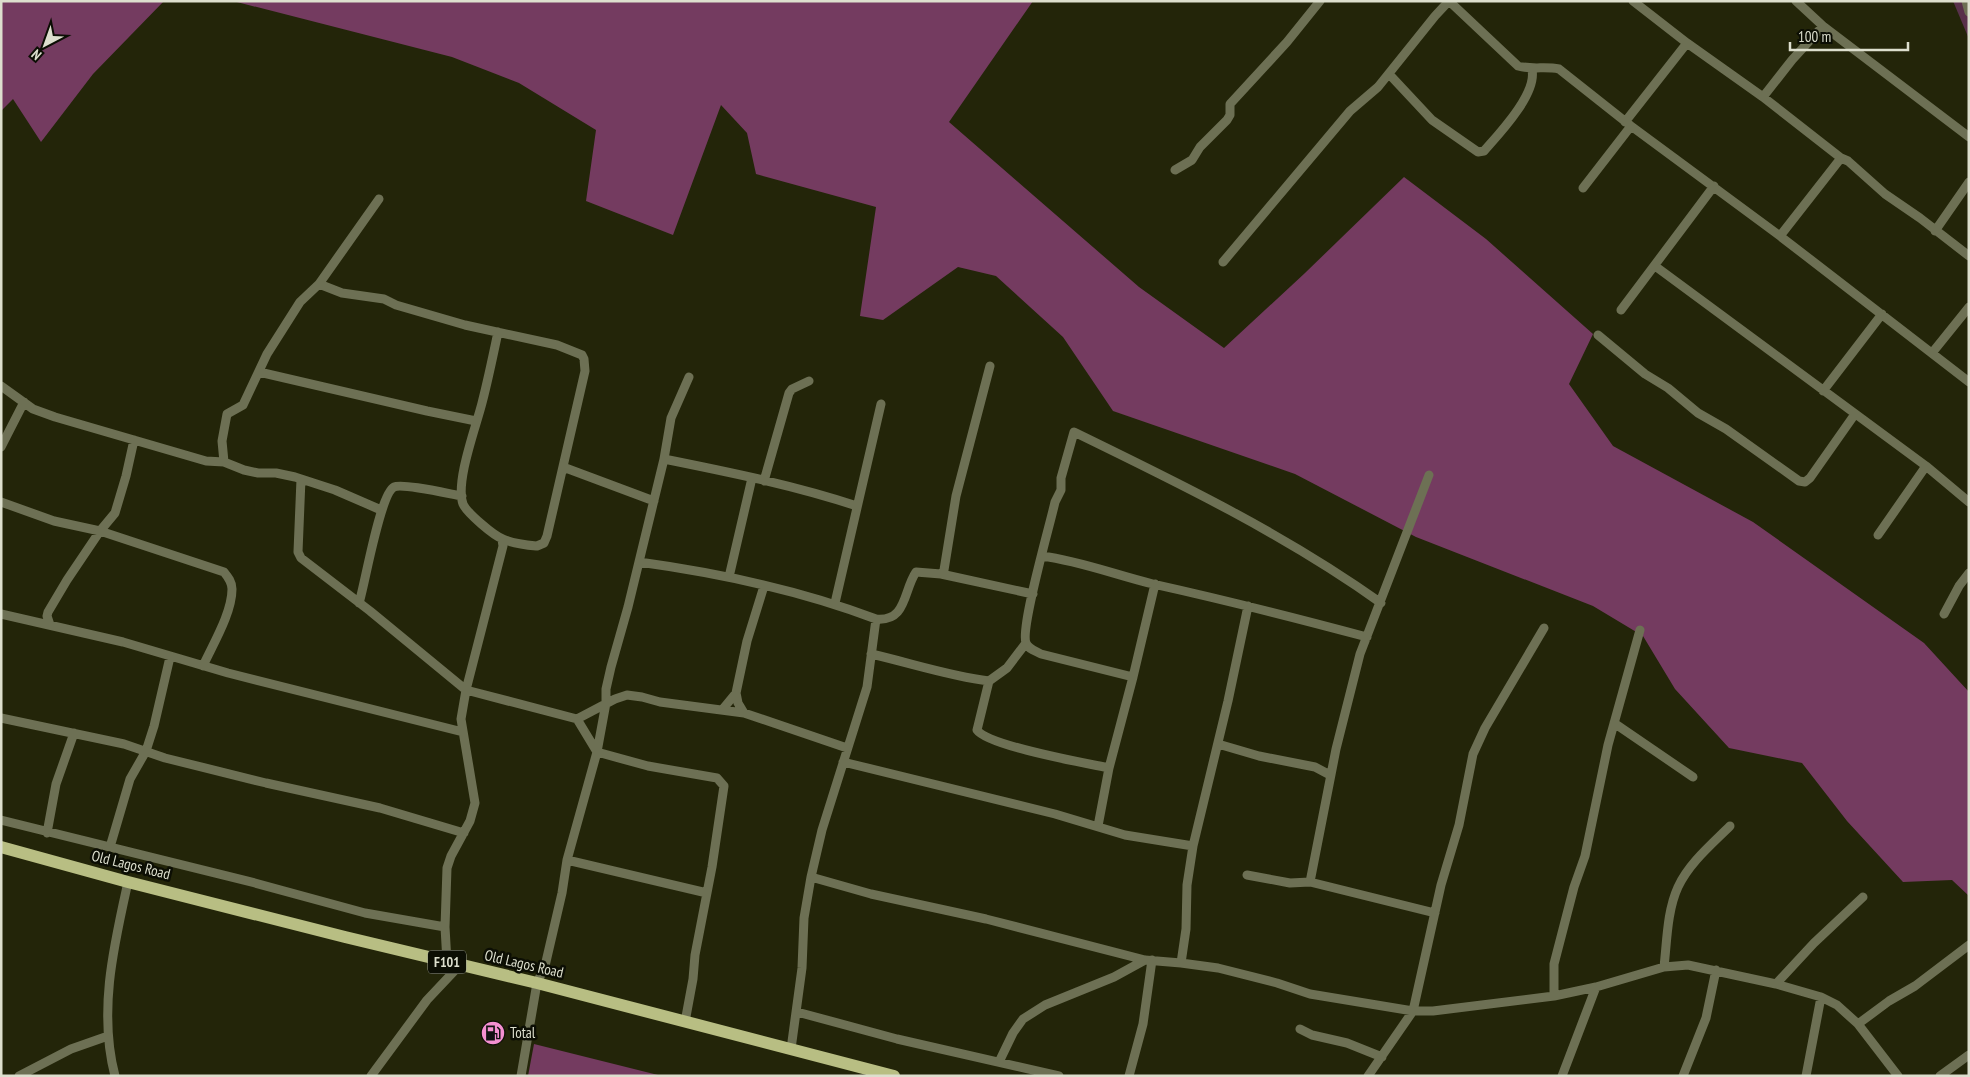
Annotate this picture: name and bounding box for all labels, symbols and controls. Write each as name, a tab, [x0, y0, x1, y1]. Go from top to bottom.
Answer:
north arrow	[20, 20, 70, 70]
scale bar	[1790, 20, 1908, 52]
text: 100 m	[1798, 27, 1831, 46]
text: N	[28, 46, 45, 64]
street label: Old Lagos Road	[90, 846, 172, 883]
street label: Old Lagos Road	[483, 945, 565, 982]
road number: F101	[428, 950, 466, 974]
fuel station icon: Total	[480, 1020, 506, 1046]
place label: Total	[510, 1023, 536, 1042]

